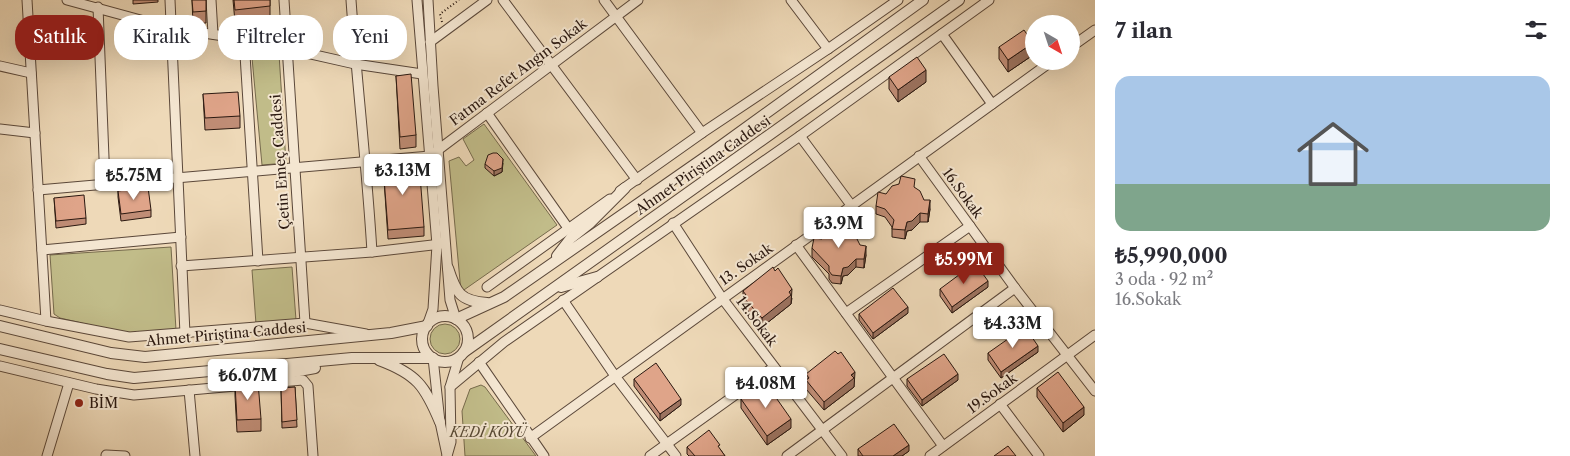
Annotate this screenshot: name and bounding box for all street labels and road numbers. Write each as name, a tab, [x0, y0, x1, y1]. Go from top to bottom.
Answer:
street label: Fatma Refet Angın Sokak	[446, 14, 591, 130]
street label: Çetin Emeç Caddesi	[266, 94, 294, 230]
street label: Ahmet Piriştina Caddesi	[631, 112, 774, 219]
street label: 16.Sokak	[939, 164, 988, 222]
street label: 13. Sokak	[716, 239, 777, 289]
street label: 14.Sokak	[732, 292, 782, 350]
street label: Ahmet Piriştina Caddesi	[144, 318, 307, 350]
street label: 19.Sokak	[964, 368, 1021, 417]

